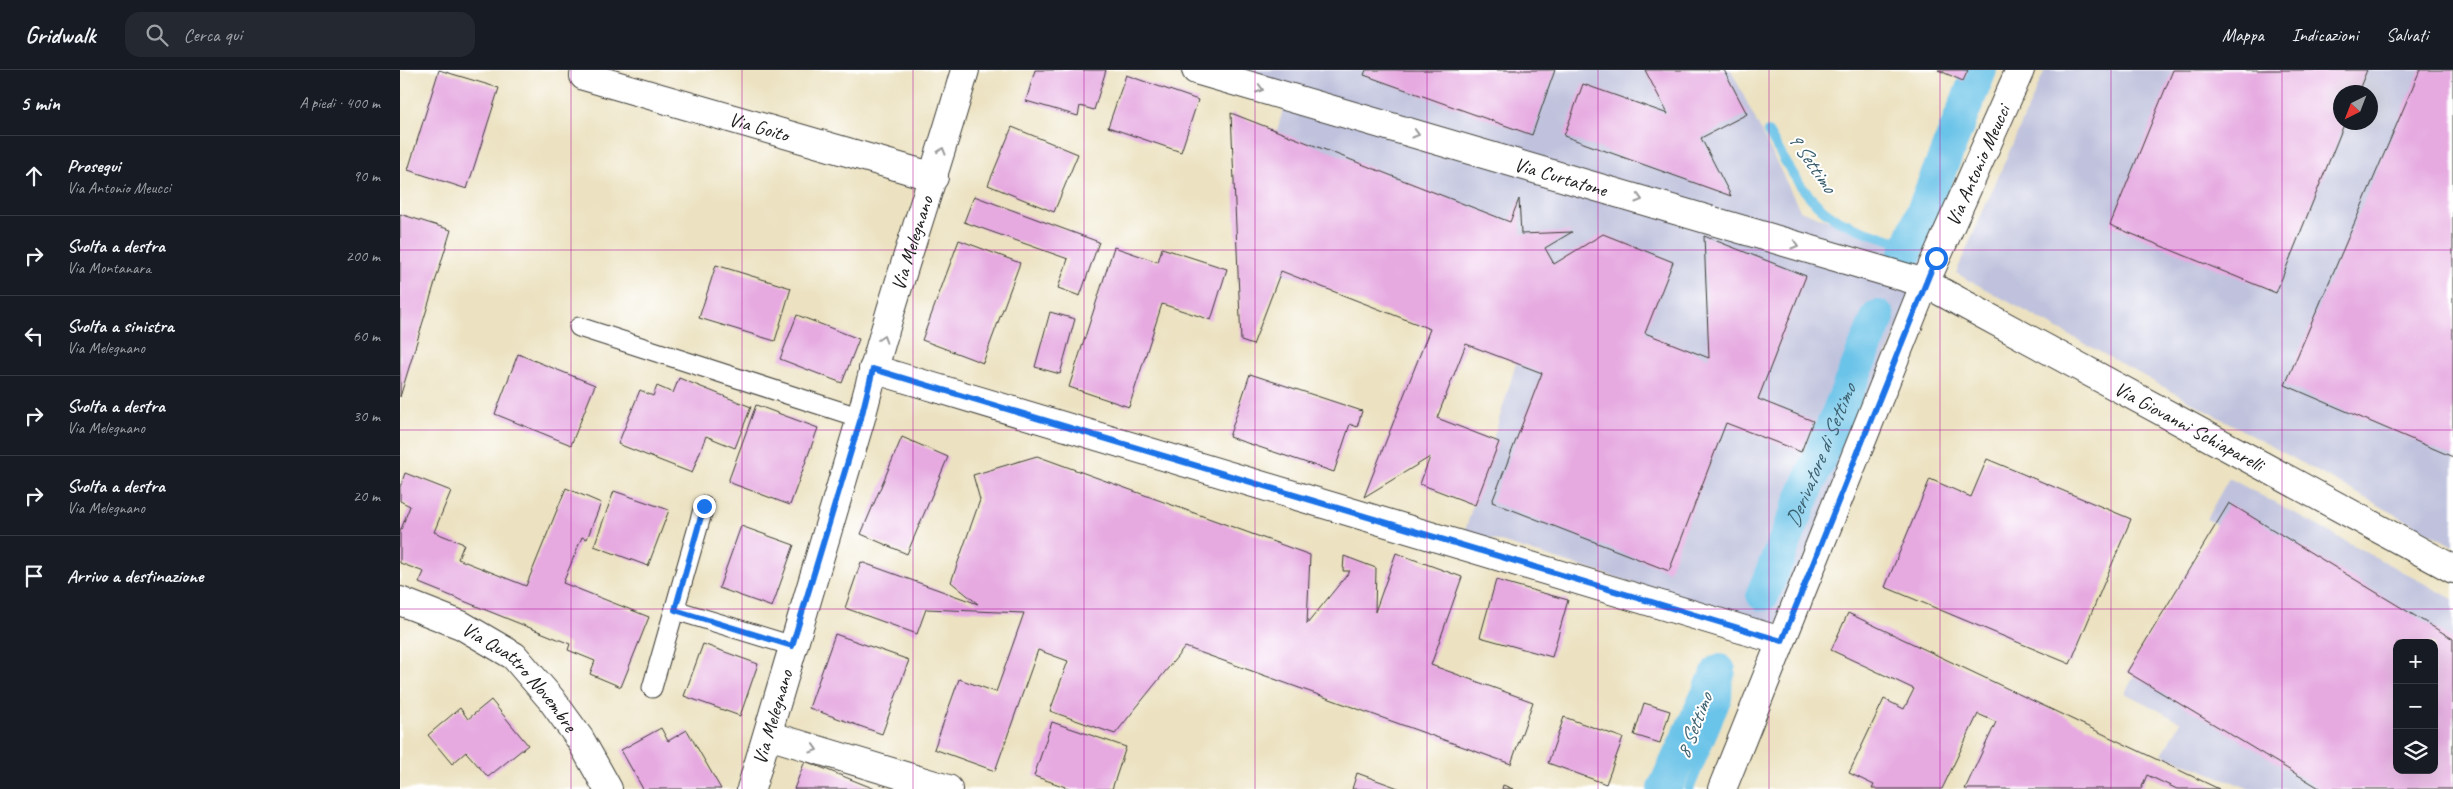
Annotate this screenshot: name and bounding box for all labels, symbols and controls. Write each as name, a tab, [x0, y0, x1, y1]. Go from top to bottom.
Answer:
search box	[125, 12, 475, 57]
text: Gridwalk	[25, 20, 95, 50]
icon: search	[143, 21, 171, 49]
text: Cerca qui	[183, 23, 242, 47]
text: Mappa	[2222, 24, 2264, 46]
text: Indicazioni	[2292, 24, 2358, 46]
text: Salvati	[2386, 24, 2428, 46]
one-way arrow	[1255, 83, 1263, 93]
north arrow	[2333, 85, 2378, 130]
text: 5 min	[20, 90, 60, 116]
text: A piedi · 400 m	[299, 93, 380, 113]
street label: Via Antonio Meucci	[1940, 99, 2016, 230]
street label: Via Goito	[726, 106, 793, 147]
water label: 9 Settimo	[1782, 127, 1844, 199]
one-way arrow	[1411, 129, 1419, 139]
one-way arrow	[936, 146, 947, 155]
street label: Via Curtatone	[1512, 151, 1611, 202]
text: Prosegui	[67, 154, 120, 178]
icon: ahead	[20, 162, 48, 190]
text: 90 m	[353, 166, 380, 186]
text: Via Antonio Meucci	[67, 178, 171, 198]
street label: Via Melegnano	[885, 192, 939, 293]
one-way arrow	[1634, 194, 1642, 204]
text: Svolta a destra	[67, 234, 165, 258]
one-way arrow	[1790, 239, 1798, 249]
icon: right	[20, 242, 48, 270]
text: 200 m	[346, 246, 380, 266]
route start	[1925, 247, 1948, 270]
text: Via Montanara	[67, 258, 151, 278]
text: Svolta a sinistra	[67, 314, 174, 338]
icon: left	[20, 322, 48, 350]
text: 60 m	[353, 326, 380, 346]
one-way arrow	[877, 335, 887, 344]
text: Via Melegnano	[67, 338, 145, 358]
street label: Via Giovanni Schiaparelli	[2110, 376, 2270, 478]
water label: Derivatore di Settimo	[1779, 378, 1863, 531]
text: Svolta a destra	[67, 394, 165, 418]
icon: right	[20, 402, 48, 430]
text: 30 m	[353, 406, 380, 426]
text: Via Melegnano	[67, 418, 145, 438]
text: Svolta a destra	[67, 474, 165, 498]
icon: right	[20, 482, 48, 510]
text: 20 m	[353, 486, 380, 506]
route end	[693, 495, 716, 518]
text: Via Melegnano	[67, 498, 145, 518]
icon: arrive	[20, 562, 48, 590]
text: Arrivo a destinazione	[67, 564, 203, 588]
street label: Via Quattro Novembre	[458, 616, 584, 738]
map controls	[2393, 639, 2438, 774]
button: +	[2393, 639, 2438, 684]
street label: Via Melegnano	[746, 666, 798, 767]
button: −	[2393, 684, 2438, 729]
water label: 8 Settimo	[1670, 687, 1719, 762]
button: layers	[2393, 729, 2438, 774]
one-way arrow	[810, 743, 818, 753]

